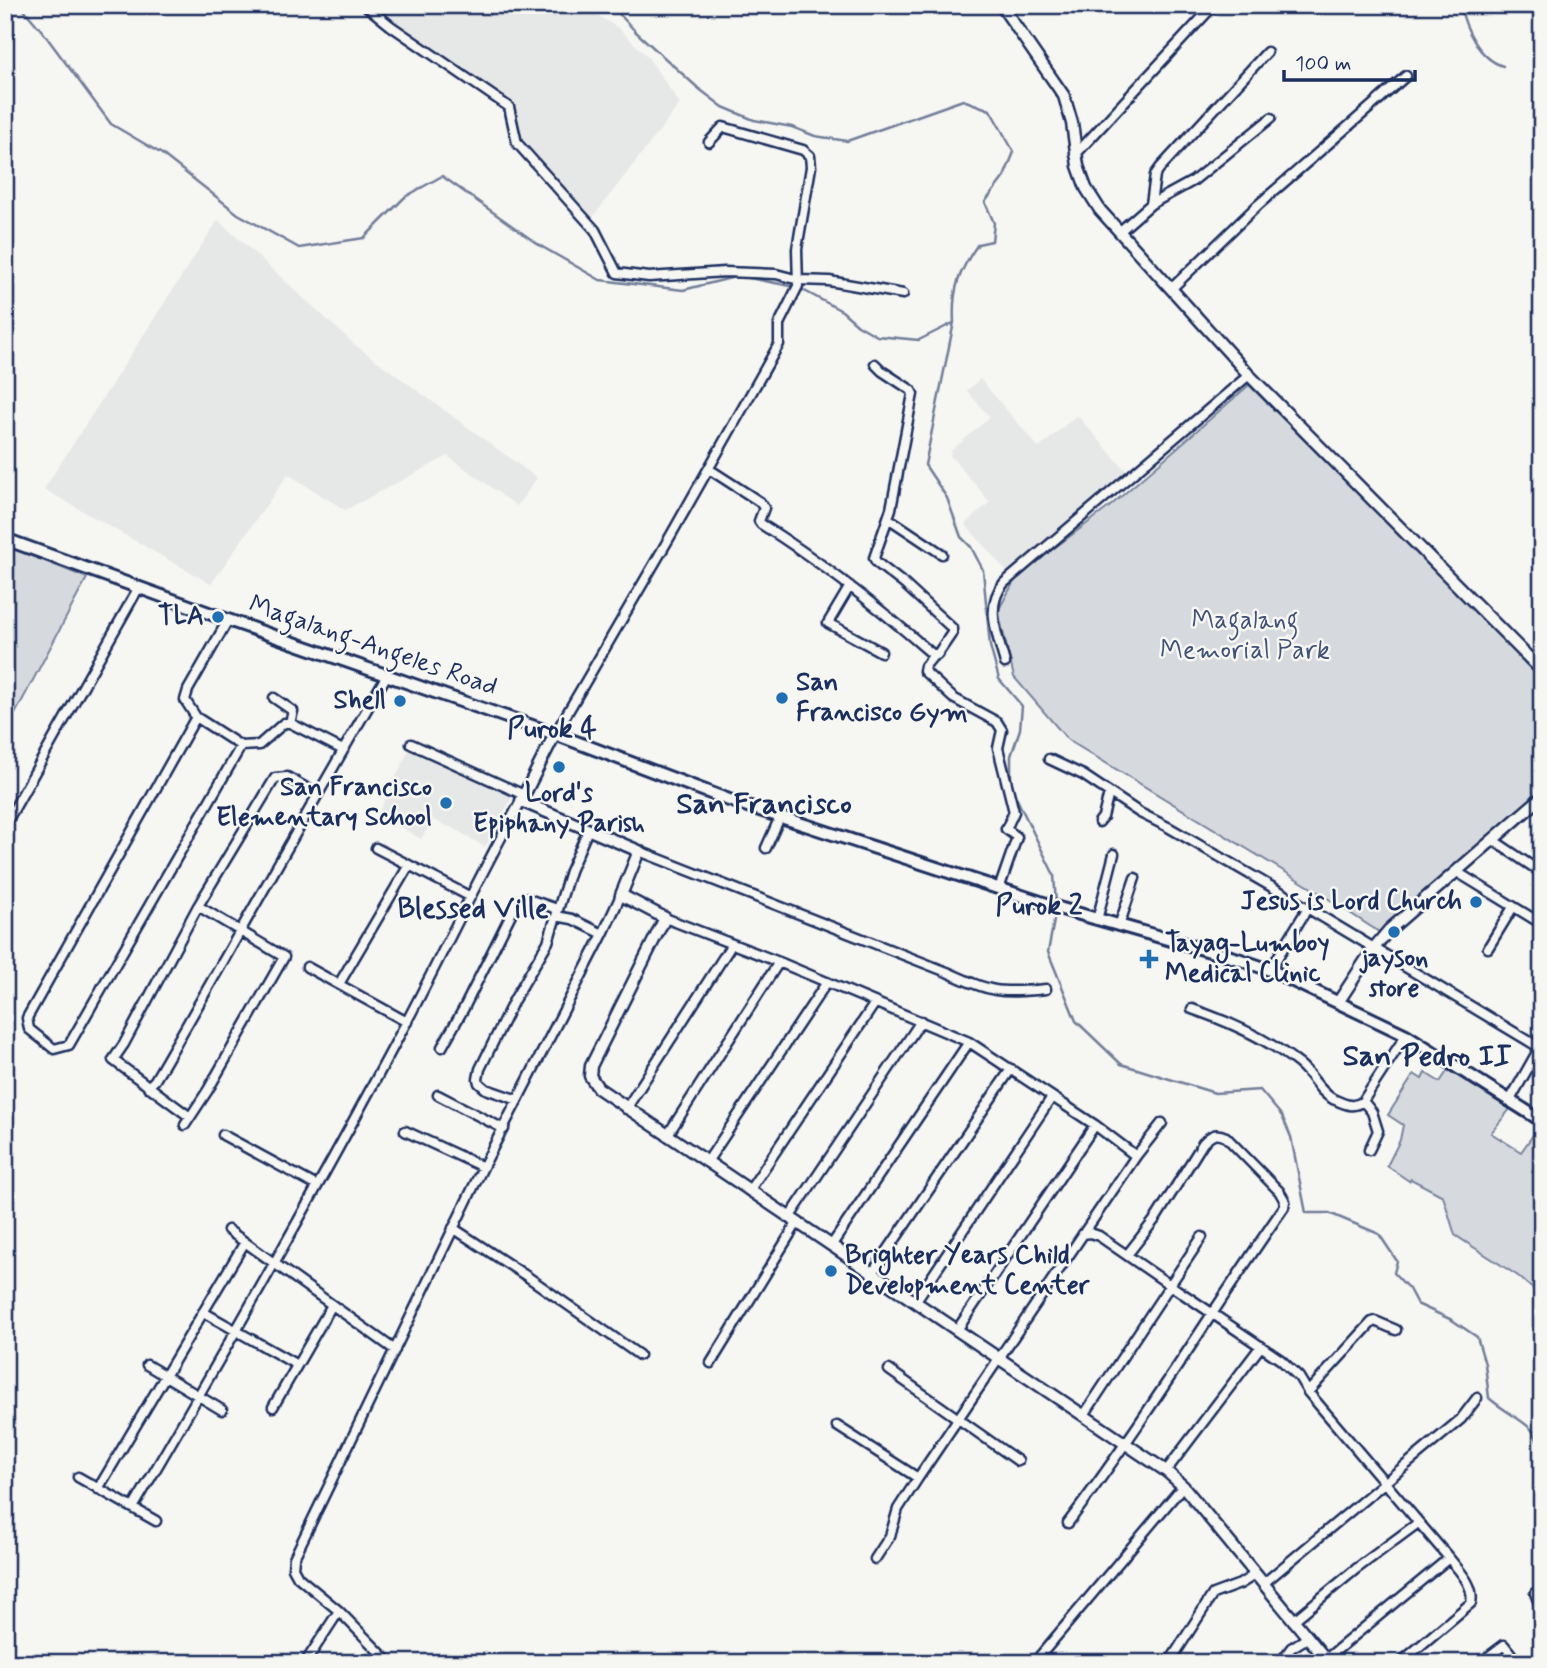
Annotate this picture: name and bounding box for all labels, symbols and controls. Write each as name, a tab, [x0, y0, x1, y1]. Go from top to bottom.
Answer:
scale bar	[1284, 38, 1416, 82]
text: 100 m	[1295, 50, 1351, 78]
street label: Magalang-Angeles Road	[243, 588, 502, 707]
place label: TLA	[158, 600, 204, 634]
park label: Magalang Memorial Park	[1160, 604, 1330, 668]
marker: TLA	[210, 609, 226, 625]
place label: San Francisco Gym	[796, 666, 968, 730]
place label: Shell	[334, 684, 386, 718]
marker: San Francisco Gym	[774, 690, 790, 706]
marker: Shell	[392, 693, 408, 709]
district label: Purok 4	[507, 711, 598, 748]
marker: Lord's Epiphany Parish	[551, 759, 567, 775]
place label: San Francisco Elementary School	[216, 771, 432, 835]
place label: Lord's Epiphany Parish	[473, 777, 645, 841]
district label: San Francisco	[676, 785, 852, 824]
marker: San Francisco Elementary School	[438, 795, 454, 811]
place label: Jesus is Lord Church	[1240, 885, 1462, 919]
district label: Purok 2	[995, 888, 1083, 925]
district label: Blessed Ville	[397, 891, 549, 928]
marker: Jesus is Lord Church	[1468, 894, 1484, 910]
marker: jayson store	[1386, 924, 1402, 940]
place label: Tayag-Lumboy Medical Clinic	[1165, 927, 1330, 991]
place label: jayson store	[1359, 942, 1428, 1006]
marker: Tayag-Lumboy Medical Clinic	[1139, 949, 1159, 969]
district label: San Pedro II	[1342, 1037, 1512, 1076]
place label: Brighter Years Child Development Center	[845, 1239, 1091, 1303]
marker: Brighter Years Child Development Center	[823, 1263, 839, 1279]

